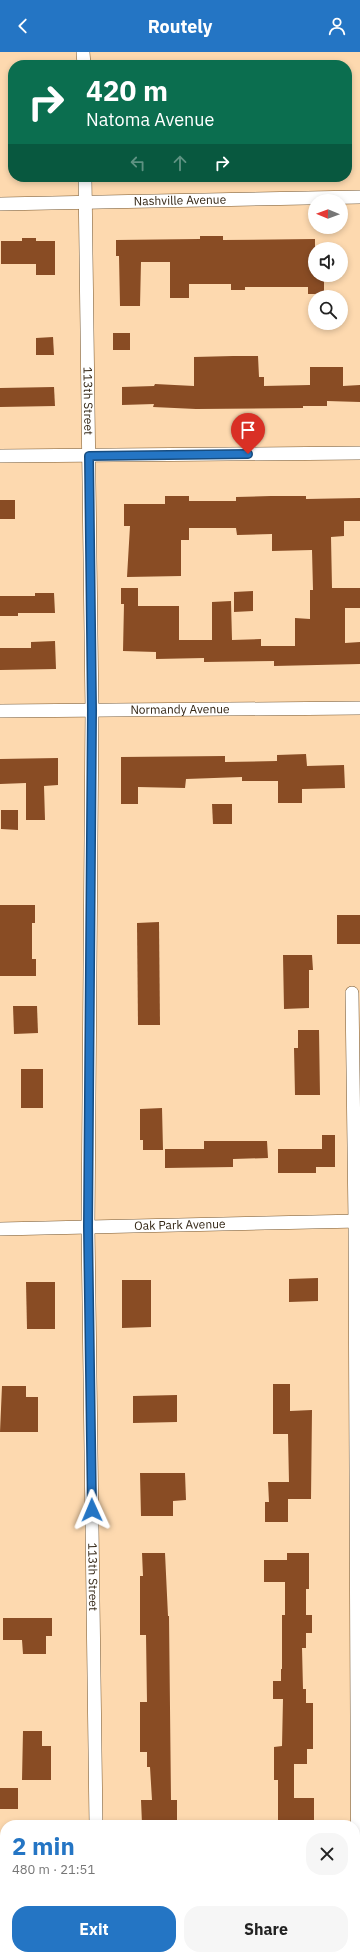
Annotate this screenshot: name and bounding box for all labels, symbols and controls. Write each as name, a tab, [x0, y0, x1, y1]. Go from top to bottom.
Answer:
icon: back	[12, 15, 34, 37]
text: Routely	[148, 15, 212, 38]
icon: person	[326, 15, 348, 37]
text: 420 m	[86, 72, 168, 109]
icon: right	[20, 76, 72, 128]
text: Natoma Avenue	[86, 108, 214, 131]
icon: left	[127, 152, 149, 174]
icon: ahead	[169, 152, 191, 174]
icon: right	[211, 152, 233, 174]
street label: Nashville Avenue	[134, 192, 227, 208]
north arrow	[308, 194, 348, 234]
map controls	[308, 194, 348, 330]
button: sound	[308, 242, 348, 282]
button: search	[308, 290, 348, 330]
street label: 113th Street	[80, 367, 96, 435]
pin	[231, 413, 265, 454]
icon: arrive	[237, 419, 259, 441]
street label: Normandy Avenue	[130, 701, 230, 717]
street label: Oak Park Avenue	[134, 1216, 226, 1233]
position arrow	[71, 1489, 113, 1531]
street label: 113th Street	[85, 1543, 101, 1611]
text: 2 min	[12, 1830, 75, 1862]
button: close	[306, 1833, 348, 1875]
text: 480 m · 21:51	[12, 1861, 95, 1878]
button: Exit	[12, 1906, 176, 1952]
button: Share	[184, 1906, 348, 1952]

